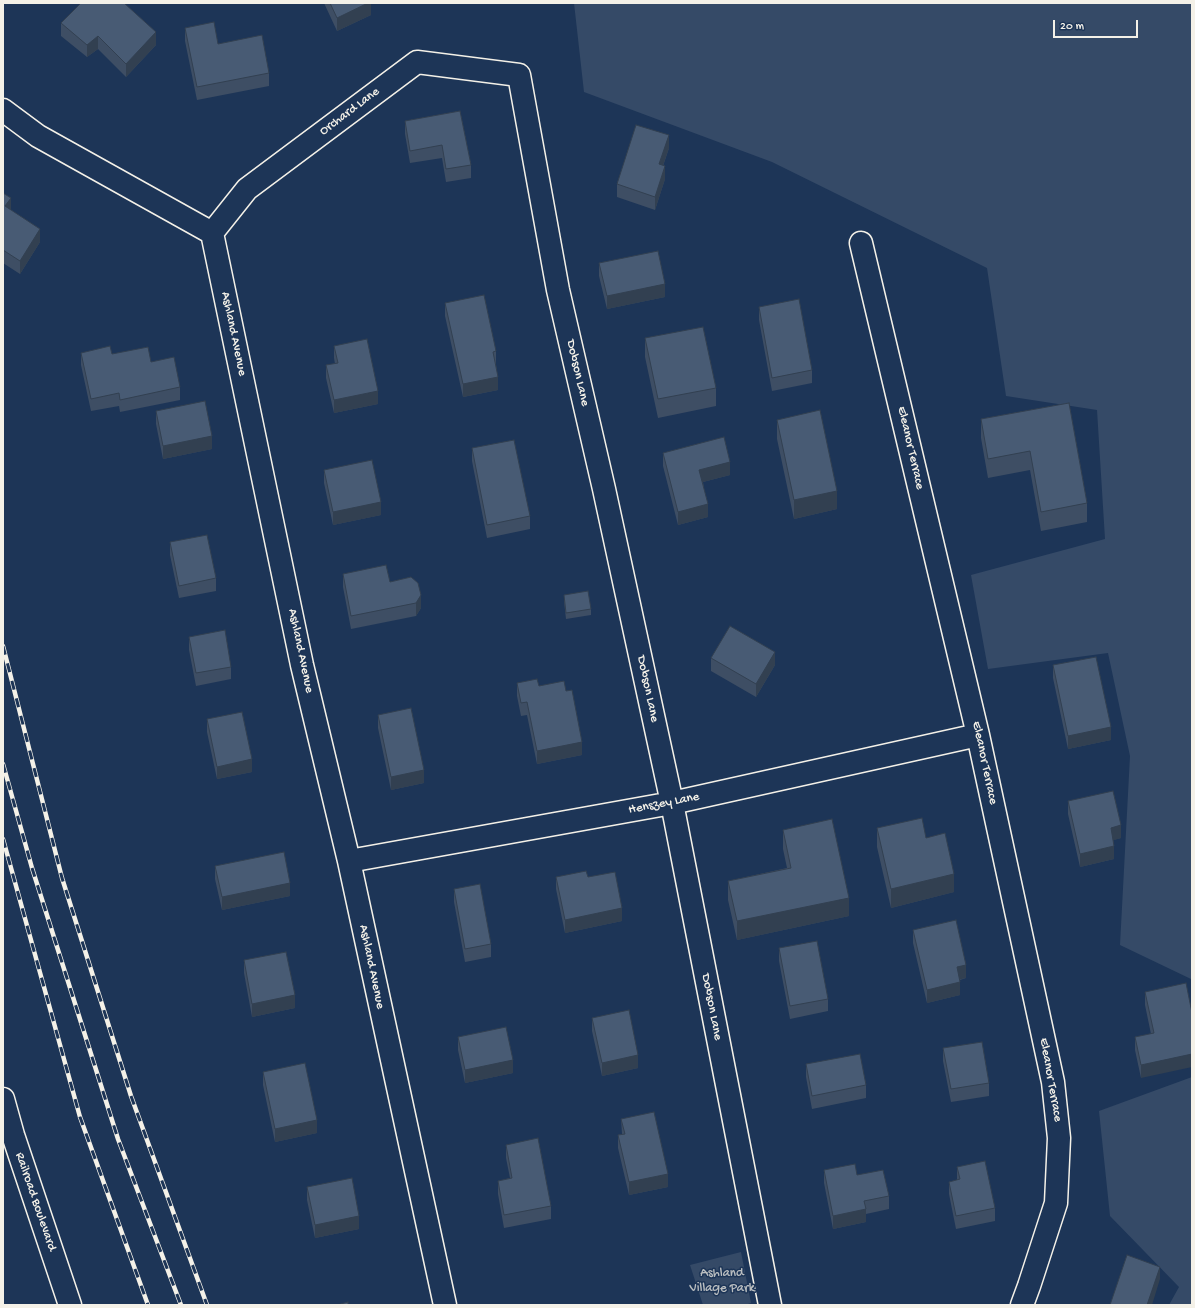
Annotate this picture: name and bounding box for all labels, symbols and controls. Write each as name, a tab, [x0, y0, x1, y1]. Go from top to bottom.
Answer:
scale bar	[1055, 12, 1140, 38]
text: 20 m	[1060, 20, 1084, 34]
street label: Orchard Lane	[317, 84, 383, 140]
street label: Ashland Avenue	[216, 291, 250, 377]
street label: Dobson Lane	[562, 338, 592, 408]
street label: Eleanor Terrace	[893, 405, 927, 491]
street label: Ashland Avenue	[283, 608, 317, 694]
street label: Dobson Lane	[632, 654, 662, 724]
street label: Eleanor Terrace	[968, 720, 1000, 806]
street label: Henszey Lane	[627, 789, 701, 819]
street label: Ashland Avenue	[354, 924, 388, 1010]
street label: Dobson Lane	[697, 972, 725, 1042]
street label: Eleanor Terrace	[1035, 1037, 1065, 1123]
street label: Railroad Boulevard	[11, 1151, 59, 1253]
park label: Ashland Village Park	[690, 1266, 754, 1297]

